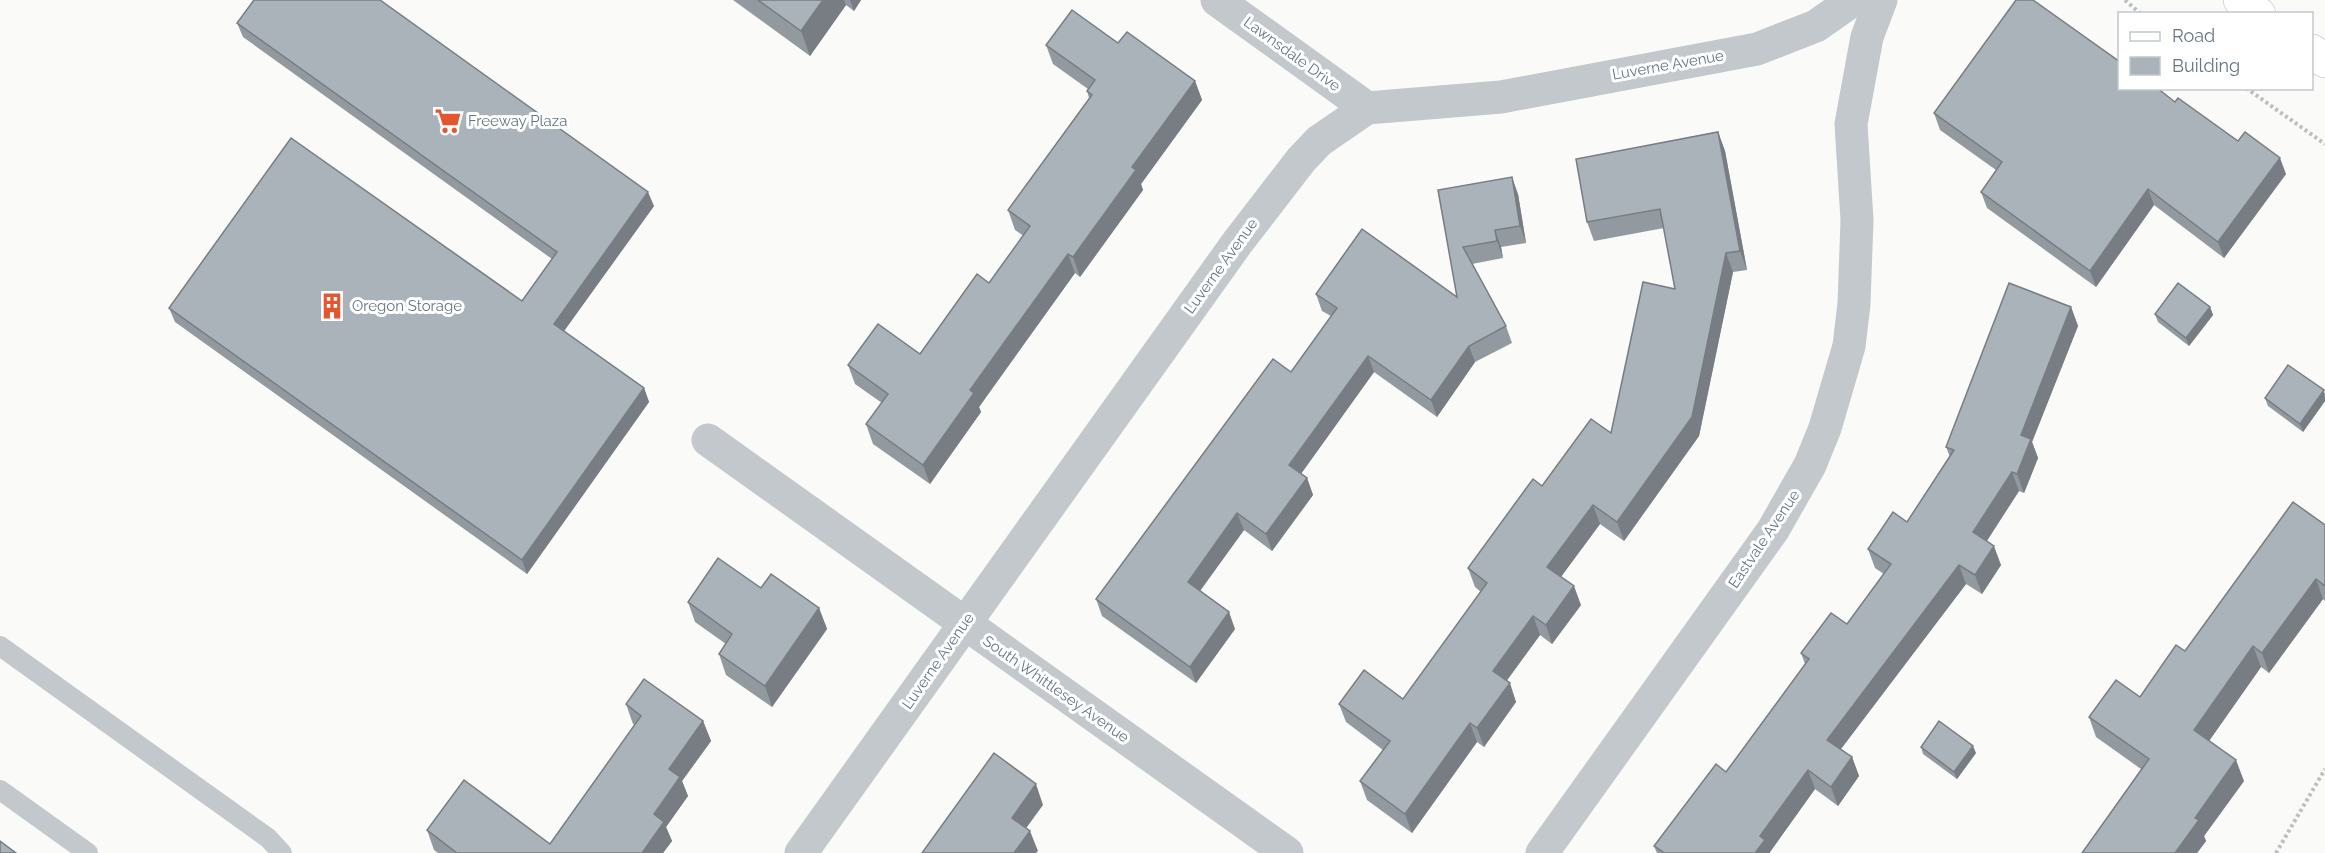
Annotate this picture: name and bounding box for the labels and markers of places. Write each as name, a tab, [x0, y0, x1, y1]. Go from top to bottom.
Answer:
supermarket icon: Freeway Plaza	[433, 106, 463, 136]
place label: Freeway Plaza	[468, 112, 567, 130]
building icon: Oregon Storage	[317, 291, 347, 321]
place label: Oregon Storage	[352, 297, 462, 315]

